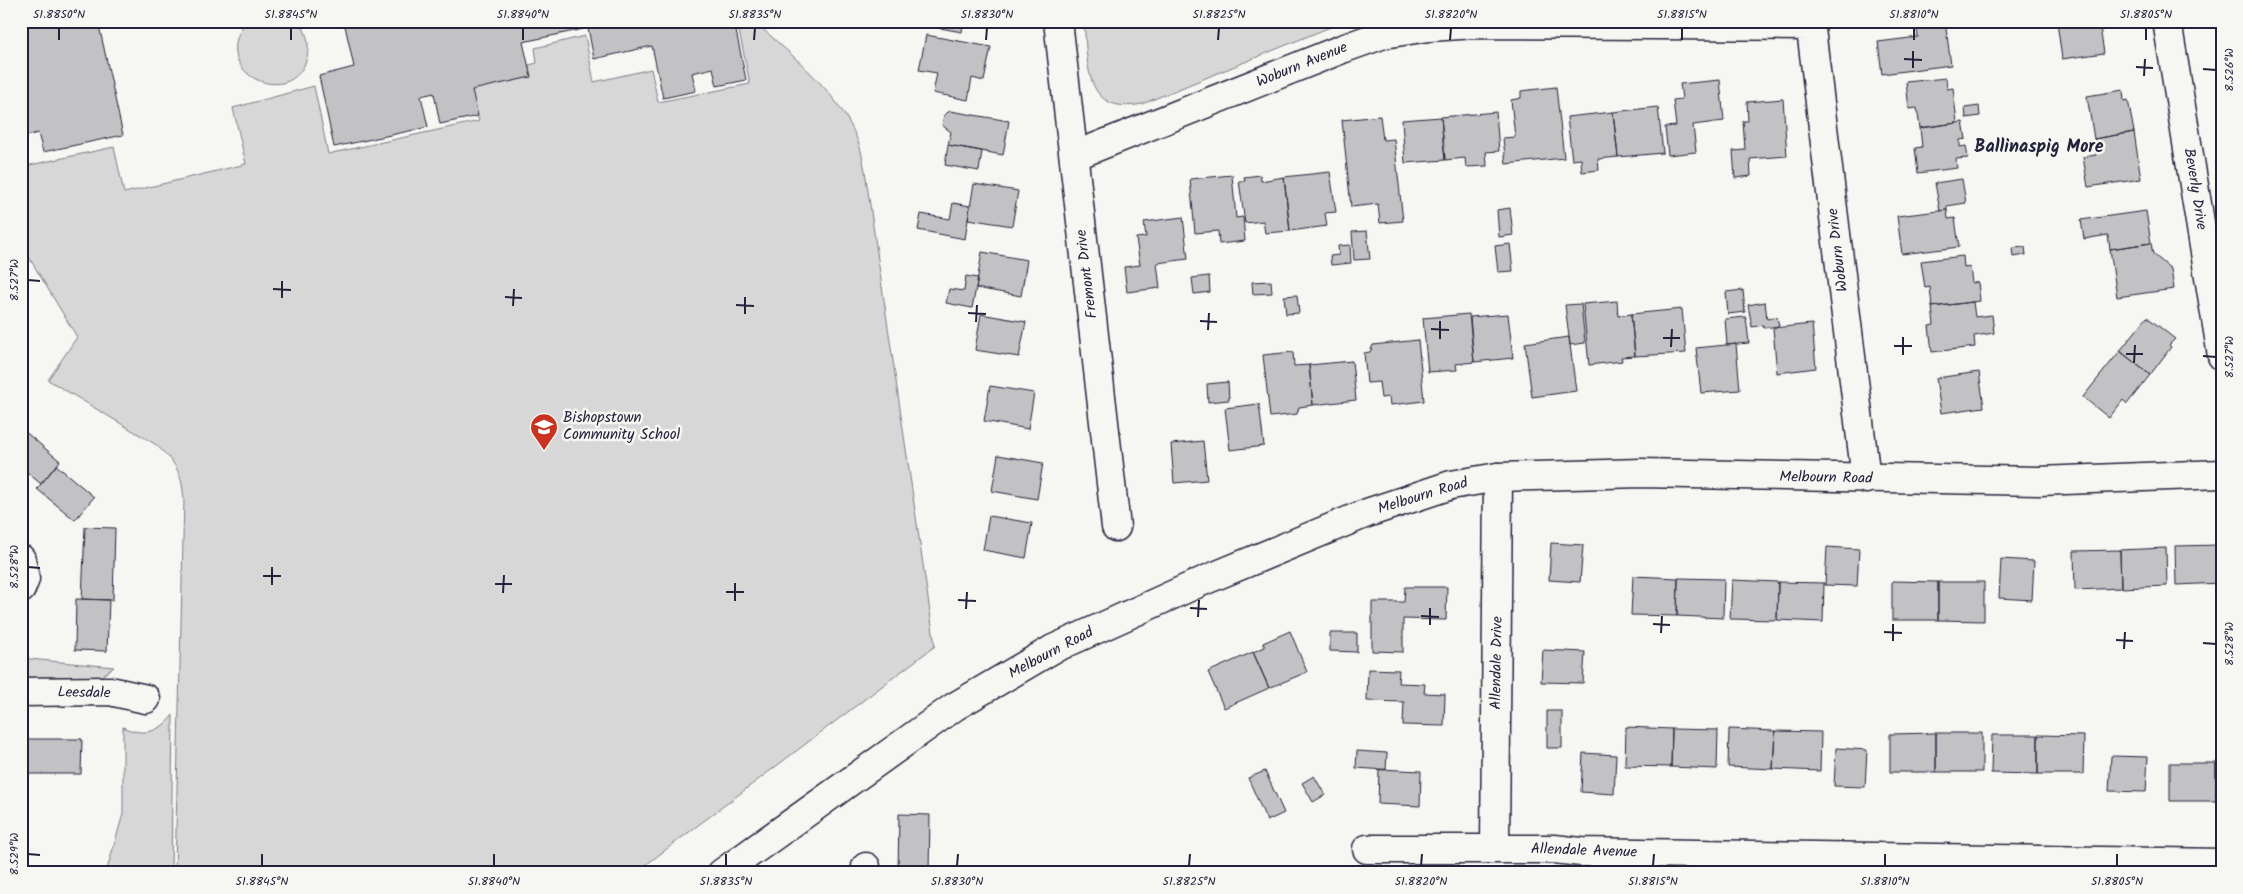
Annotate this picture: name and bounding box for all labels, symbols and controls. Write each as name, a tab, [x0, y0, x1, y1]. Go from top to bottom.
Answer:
text: 51.8850°N	[33, 5, 85, 24]
text: 51.8845°N	[265, 5, 317, 24]
text: 51.8840°N	[497, 5, 549, 24]
text: 51.8835°N	[729, 5, 782, 24]
text: 51.8830°N	[961, 5, 1013, 24]
text: 51.8825°N	[1192, 5, 1246, 24]
text: 51.8820°N	[1425, 5, 1477, 24]
text: 51.8815°N	[1657, 5, 1707, 24]
text: 51.8810°N	[1889, 5, 1939, 24]
text: 51.8805°N	[2120, 5, 2172, 24]
street label: Woburn Avenue	[1253, 36, 1352, 94]
text: 8.526°W	[2220, 48, 2239, 92]
district label: Ballinaspig More	[1974, 133, 2104, 162]
street label: Beverly Drive	[2177, 146, 2213, 232]
street label: Woburn Drive	[1821, 207, 1855, 293]
street label: Fremont Drive	[1070, 228, 1104, 320]
text: 8.527°W	[5, 259, 24, 301]
text: 8.527°W	[2220, 336, 2239, 378]
place label: Bishopstown Community School	[563, 406, 681, 447]
school or university icon: Bishopstown Community School	[529, 412, 559, 451]
street label: Melbourn Road	[1779, 465, 1873, 491]
street label: Melbourn Road	[1375, 471, 1472, 521]
text: 8.528°W	[5, 545, 24, 589]
street label: Allendale Drive	[1484, 616, 1510, 710]
street label: Melbourn Road	[1004, 620, 1098, 685]
text: 8.528°W	[2220, 622, 2239, 666]
street label: Leesdale	[57, 681, 111, 705]
text: 8.529°W	[5, 833, 24, 875]
street label: Allendale Avenue	[1530, 837, 1638, 865]
text: 51.8845°N	[236, 872, 288, 891]
text: 51.8840°N	[468, 872, 520, 891]
text: 51.8835°N	[700, 872, 753, 891]
text: 51.8830°N	[931, 872, 983, 891]
text: 51.8825°N	[1162, 872, 1216, 891]
text: 51.8820°N	[1395, 872, 1447, 891]
text: 51.8815°N	[1628, 872, 1678, 891]
text: 51.8810°N	[1860, 872, 1910, 891]
text: 51.8805°N	[2091, 872, 2143, 891]

